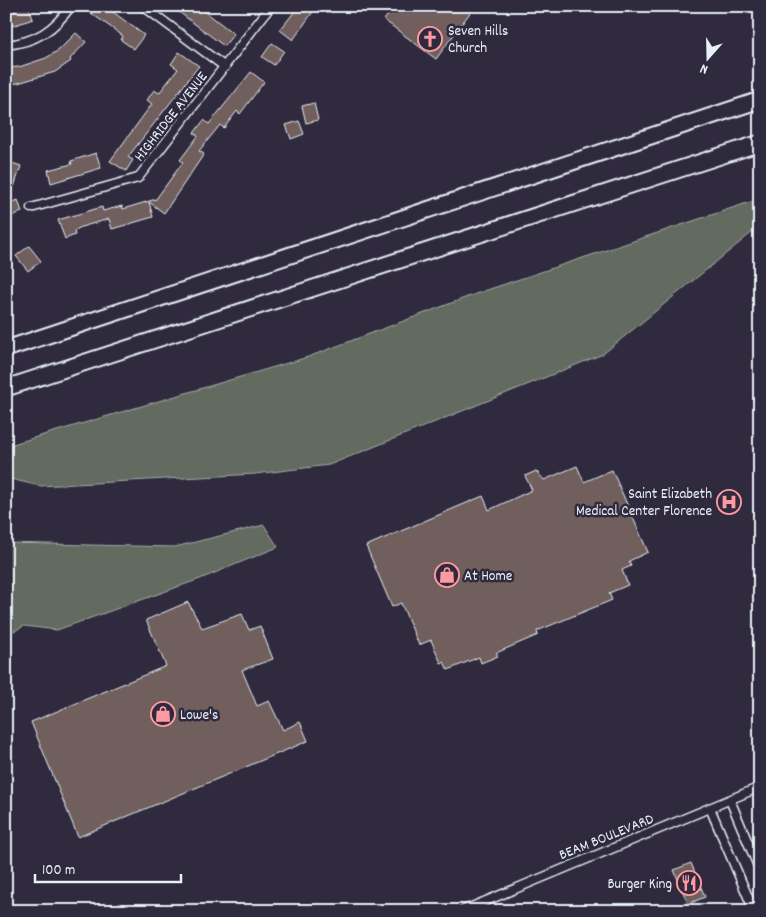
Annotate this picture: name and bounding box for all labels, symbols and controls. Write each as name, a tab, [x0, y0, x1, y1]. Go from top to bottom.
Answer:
place label: Seven Hills Church	[448, 21, 508, 60]
church icon: Seven Hills Church	[417, 26, 443, 52]
north arrow	[684, 32, 734, 82]
text: N	[697, 58, 711, 79]
street label: HIGHRIDGE AVENUE	[129, 67, 214, 167]
place label: Saint Elizabeth Medical Center Florence	[576, 484, 712, 523]
hospital icon: Saint Elizabeth Medical Center Florence	[716, 489, 742, 515]
shop icon: At Home	[434, 562, 460, 588]
place label: At Home	[464, 566, 513, 588]
shop icon: Lowe's	[150, 701, 176, 727]
place label: Lowe's	[180, 705, 218, 727]
street label: BEAM BOULEVARD	[556, 809, 658, 867]
scale bar	[35, 852, 181, 884]
text: 100 m	[42, 860, 75, 882]
restaurant icon: Burger King	[676, 870, 702, 896]
place label: Burger King	[608, 874, 672, 896]

